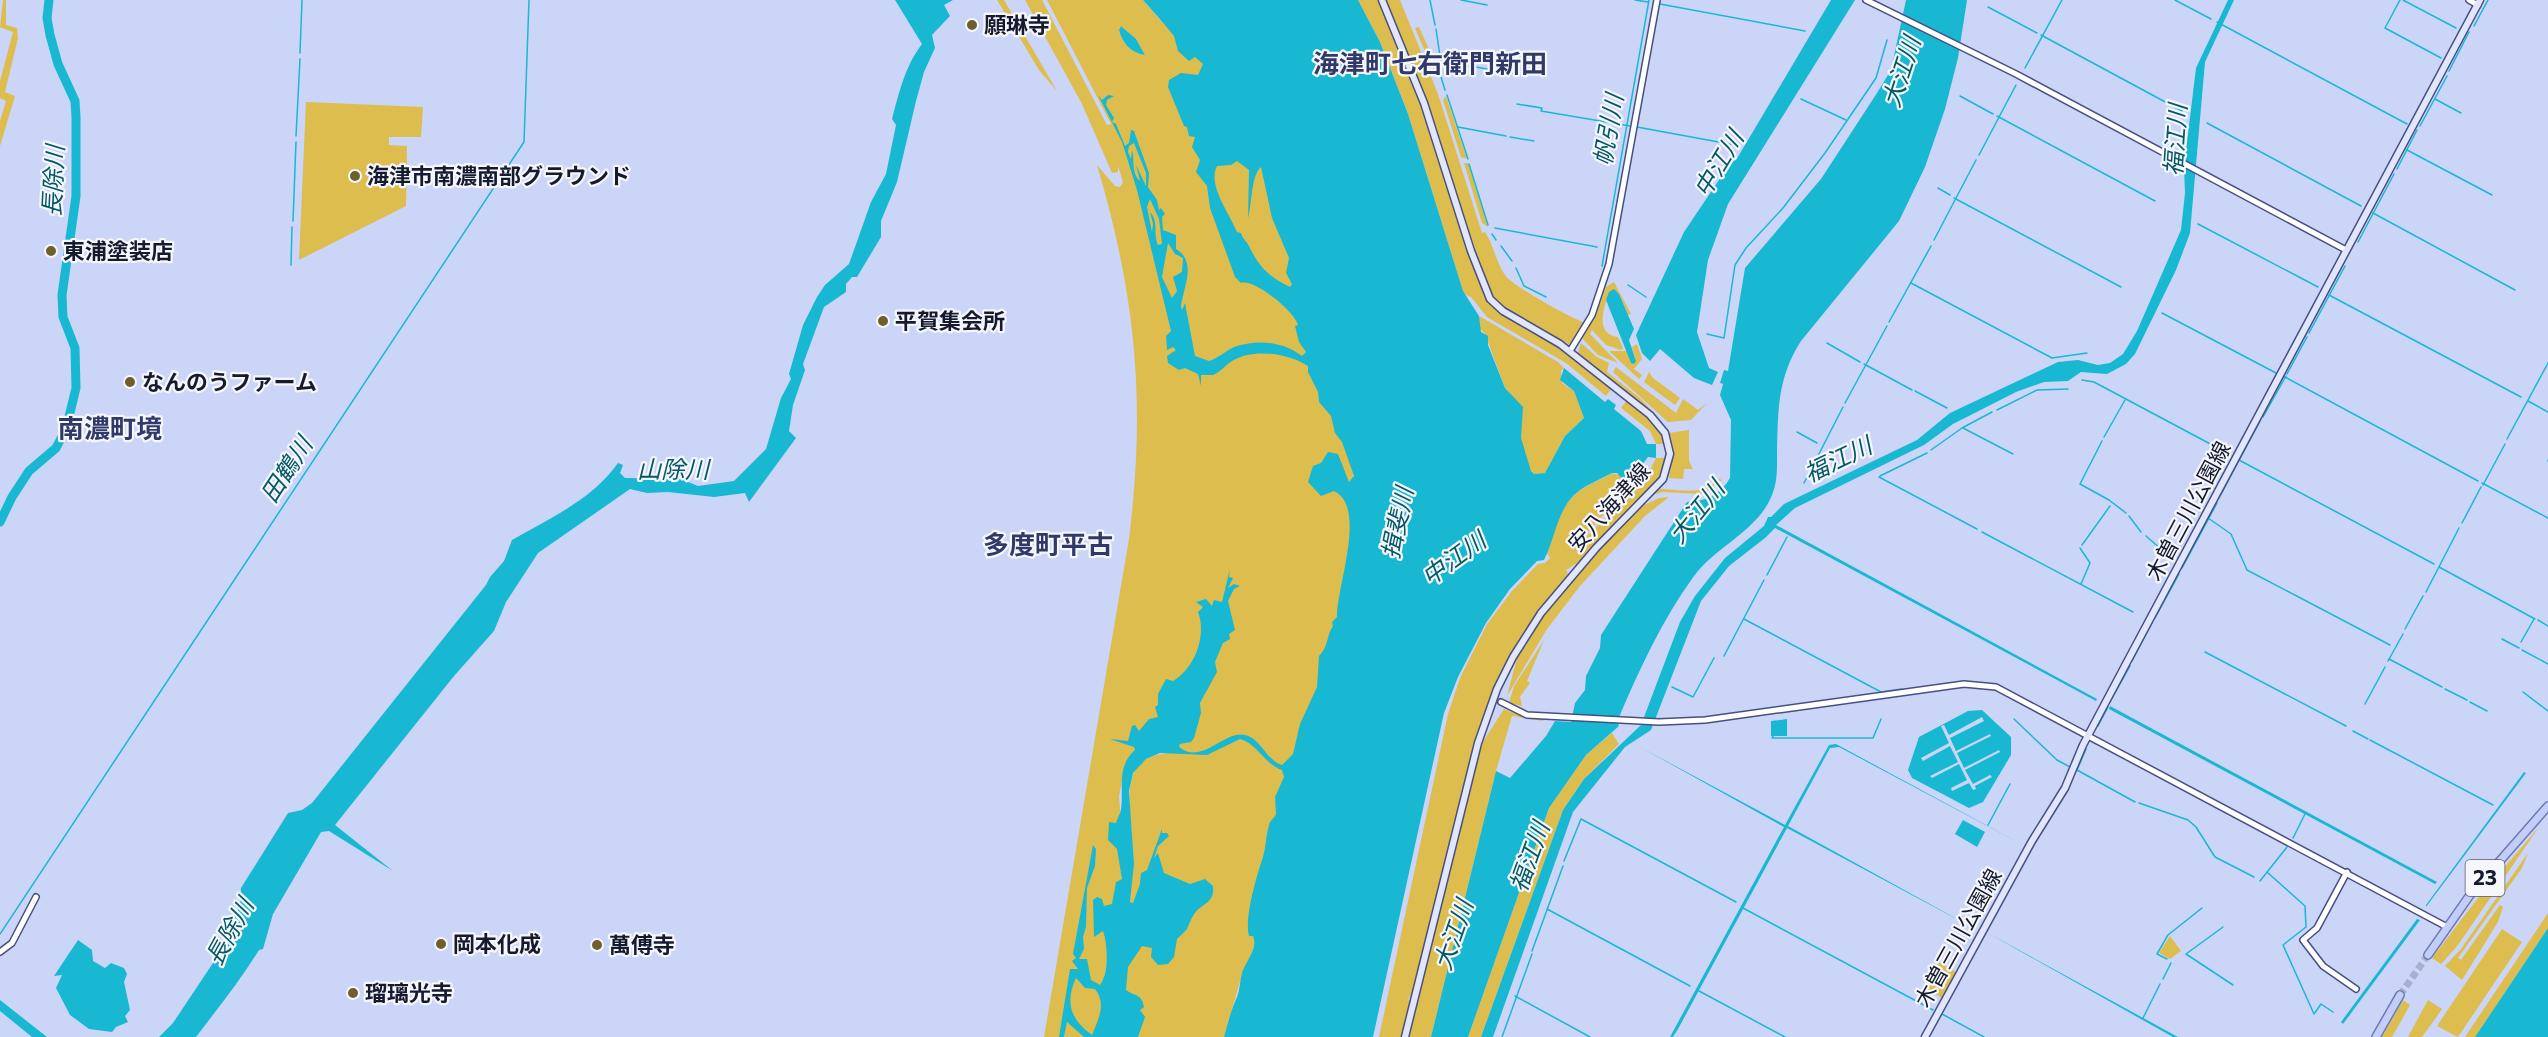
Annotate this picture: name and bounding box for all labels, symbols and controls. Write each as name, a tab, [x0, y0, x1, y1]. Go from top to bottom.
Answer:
place label: 願琳寺	[984, 11, 1050, 38]
marker: 願琳寺	[965, 18, 979, 32]
water label: 大江川	[1876, 30, 1926, 110]
district label: 海津町七右衛門新田	[1313, 47, 1547, 78]
water label: 帆引川	[1587, 89, 1629, 168]
water label: 福江川	[2158, 100, 2192, 177]
water label: 中江川	[1687, 122, 1750, 202]
water label: 長除川	[36, 141, 69, 218]
place label: 海津市南濃南部グラウンド	[367, 162, 631, 189]
marker: 海津市南濃南部グラウンド	[348, 169, 362, 183]
place label: 東浦塗装店	[63, 237, 173, 264]
marker: 東浦塗装店	[44, 244, 58, 258]
place label: 平賀集会所	[895, 307, 1005, 334]
marker: 平賀集会所	[876, 314, 890, 328]
place label: なんのうファーム	[142, 368, 317, 395]
marker: なんのうファーム	[123, 375, 137, 389]
district label: 南濃町境	[58, 412, 162, 443]
water label: 田鶴川	[254, 429, 319, 507]
water label: 福江川	[1799, 429, 1879, 487]
street label: 木曽三川公園線	[2139, 436, 2236, 585]
water label: 山除川	[637, 454, 712, 483]
street label: 安八海津線	[1562, 457, 1655, 557]
water label: 大江川	[1662, 472, 1732, 548]
water label: 揖斐川	[1375, 482, 1419, 561]
water label: 中江川	[1415, 523, 1493, 591]
district label: 多度町平古	[983, 528, 1113, 559]
water label: 福江川	[1503, 815, 1556, 895]
road number: 23	[2466, 860, 2504, 896]
street label: 木曽三川公園線	[1908, 864, 2007, 1012]
water label: 長除川	[199, 890, 260, 970]
water label: 大江川	[1427, 893, 1479, 973]
place label: 岡本化成	[453, 930, 541, 957]
place label: 萬傅寺	[609, 931, 675, 958]
marker: 岡本化成	[434, 937, 448, 951]
marker: 萬傅寺	[590, 938, 604, 952]
place label: 瑠璃光寺	[365, 979, 453, 1006]
marker: 瑠璃光寺	[346, 986, 360, 1000]

